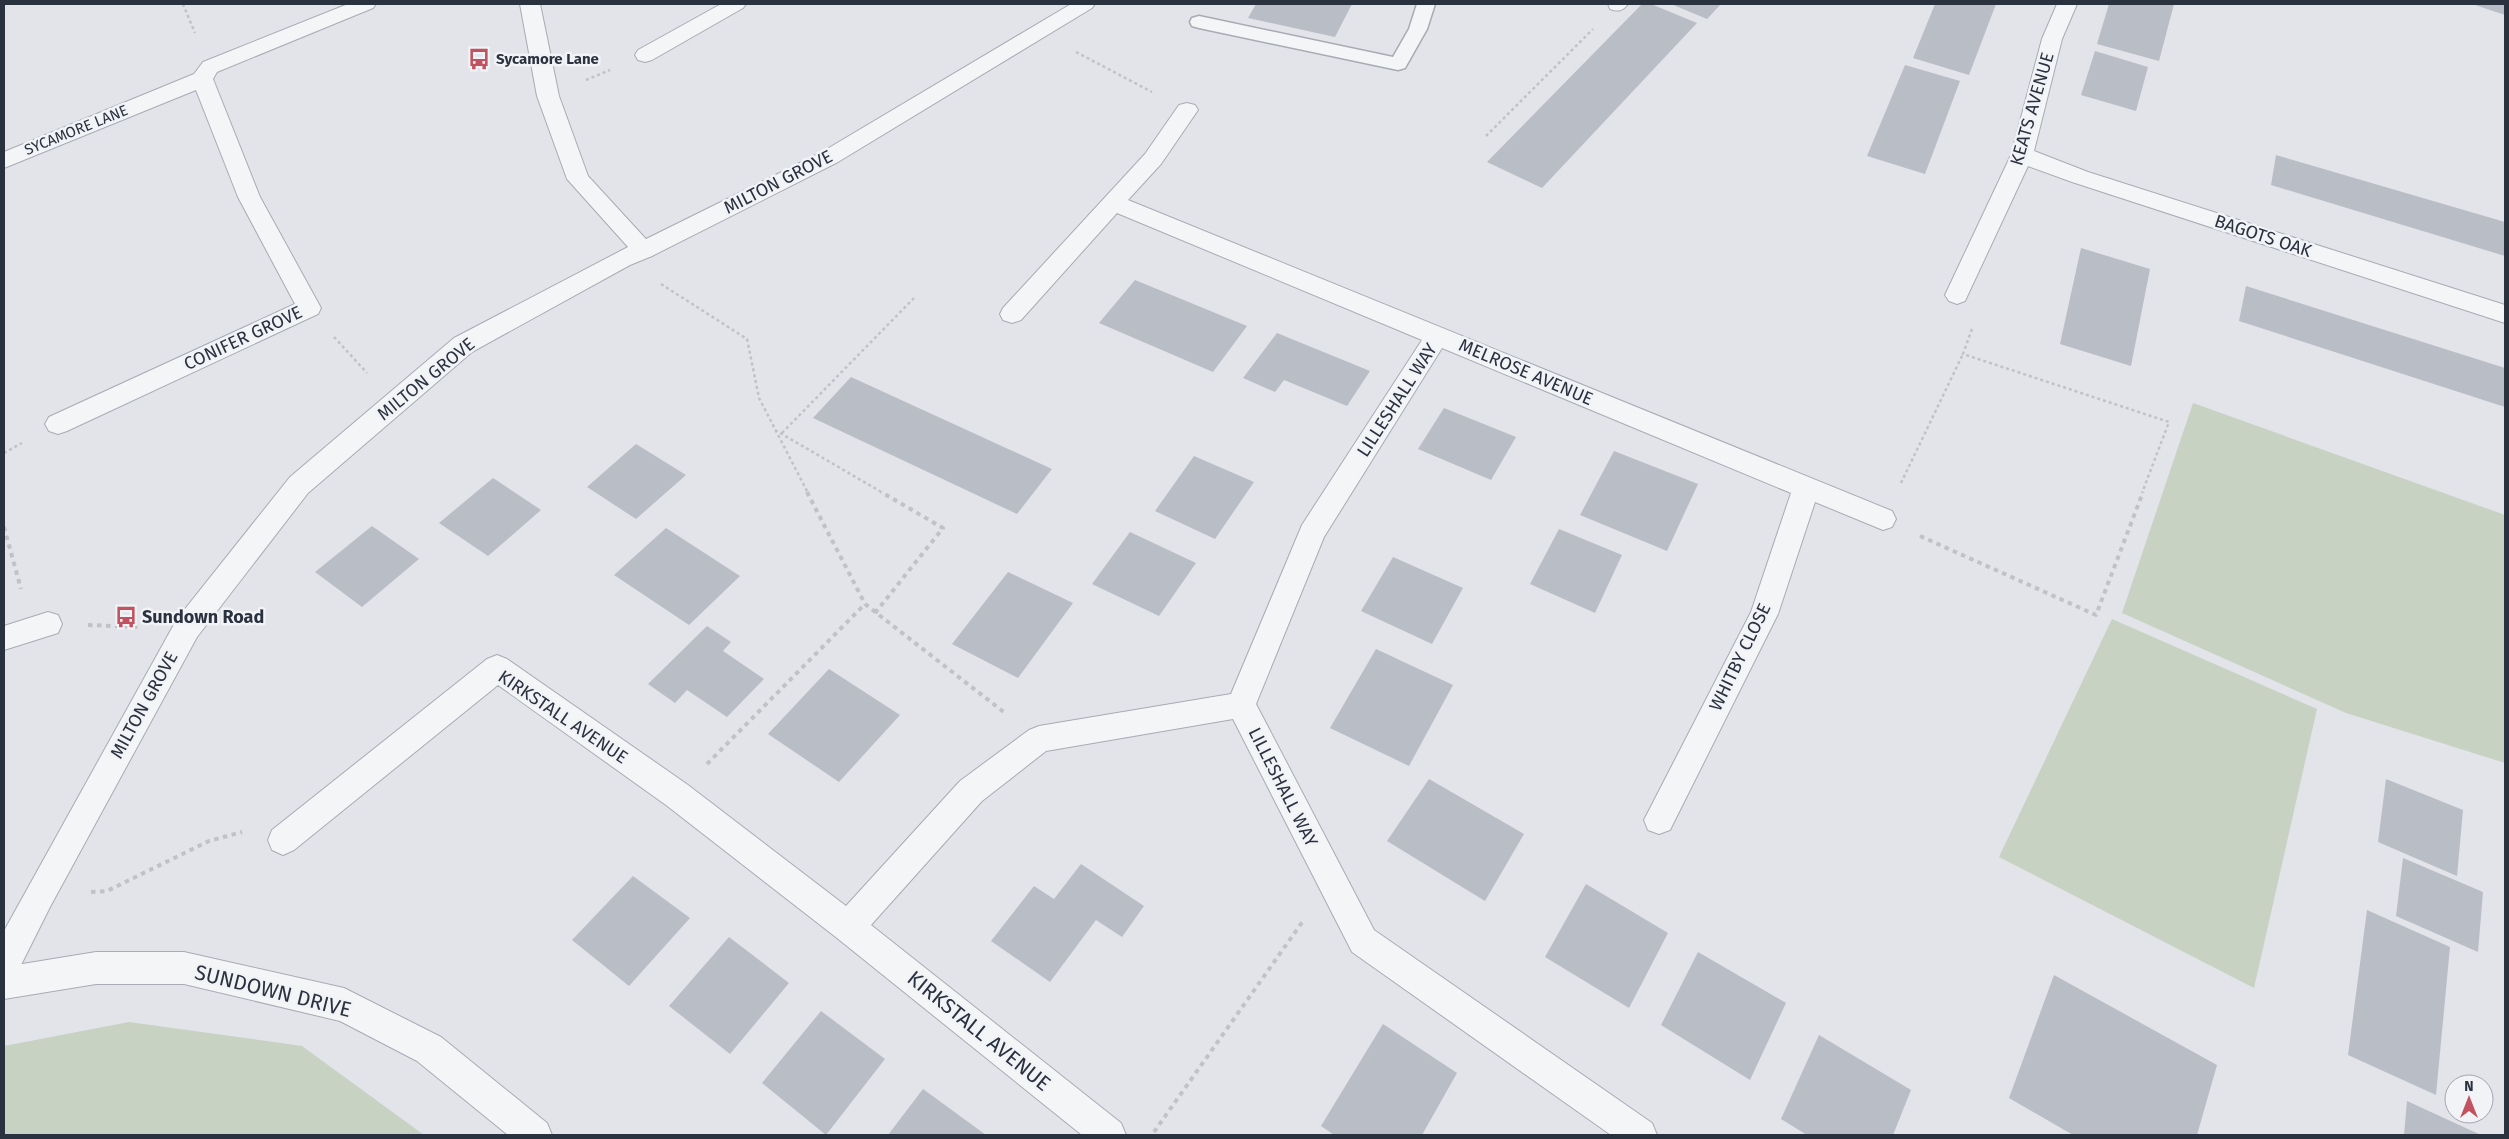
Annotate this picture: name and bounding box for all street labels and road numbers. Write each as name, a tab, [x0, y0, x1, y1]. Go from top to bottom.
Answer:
street label: KEATS AVENUE	[2005, 50, 2059, 168]
street label: SYCAMORE LANE	[22, 101, 130, 159]
street label: MILTON GROVE	[720, 145, 836, 219]
street label: BAGOTS OAK	[2212, 210, 2315, 262]
street label: CONIFER GROVE	[180, 301, 306, 375]
street label: MILTON GROVE	[373, 333, 479, 425]
street label: MELROSE AVENUE	[1456, 334, 1596, 410]
street label: LILLESHALL WAY	[1352, 339, 1442, 461]
street label: WHITBY CLOSE	[1704, 600, 1776, 714]
street label: MILTON GROVE	[106, 648, 182, 762]
street label: KIRKSTALL AVENUE	[494, 665, 632, 769]
street label: LILLESHALL WAY	[1243, 724, 1323, 850]
street label: SUNDOWN DRIVE	[192, 959, 354, 1023]
street label: KIRKSTALL AVENUE	[902, 965, 1056, 1097]

